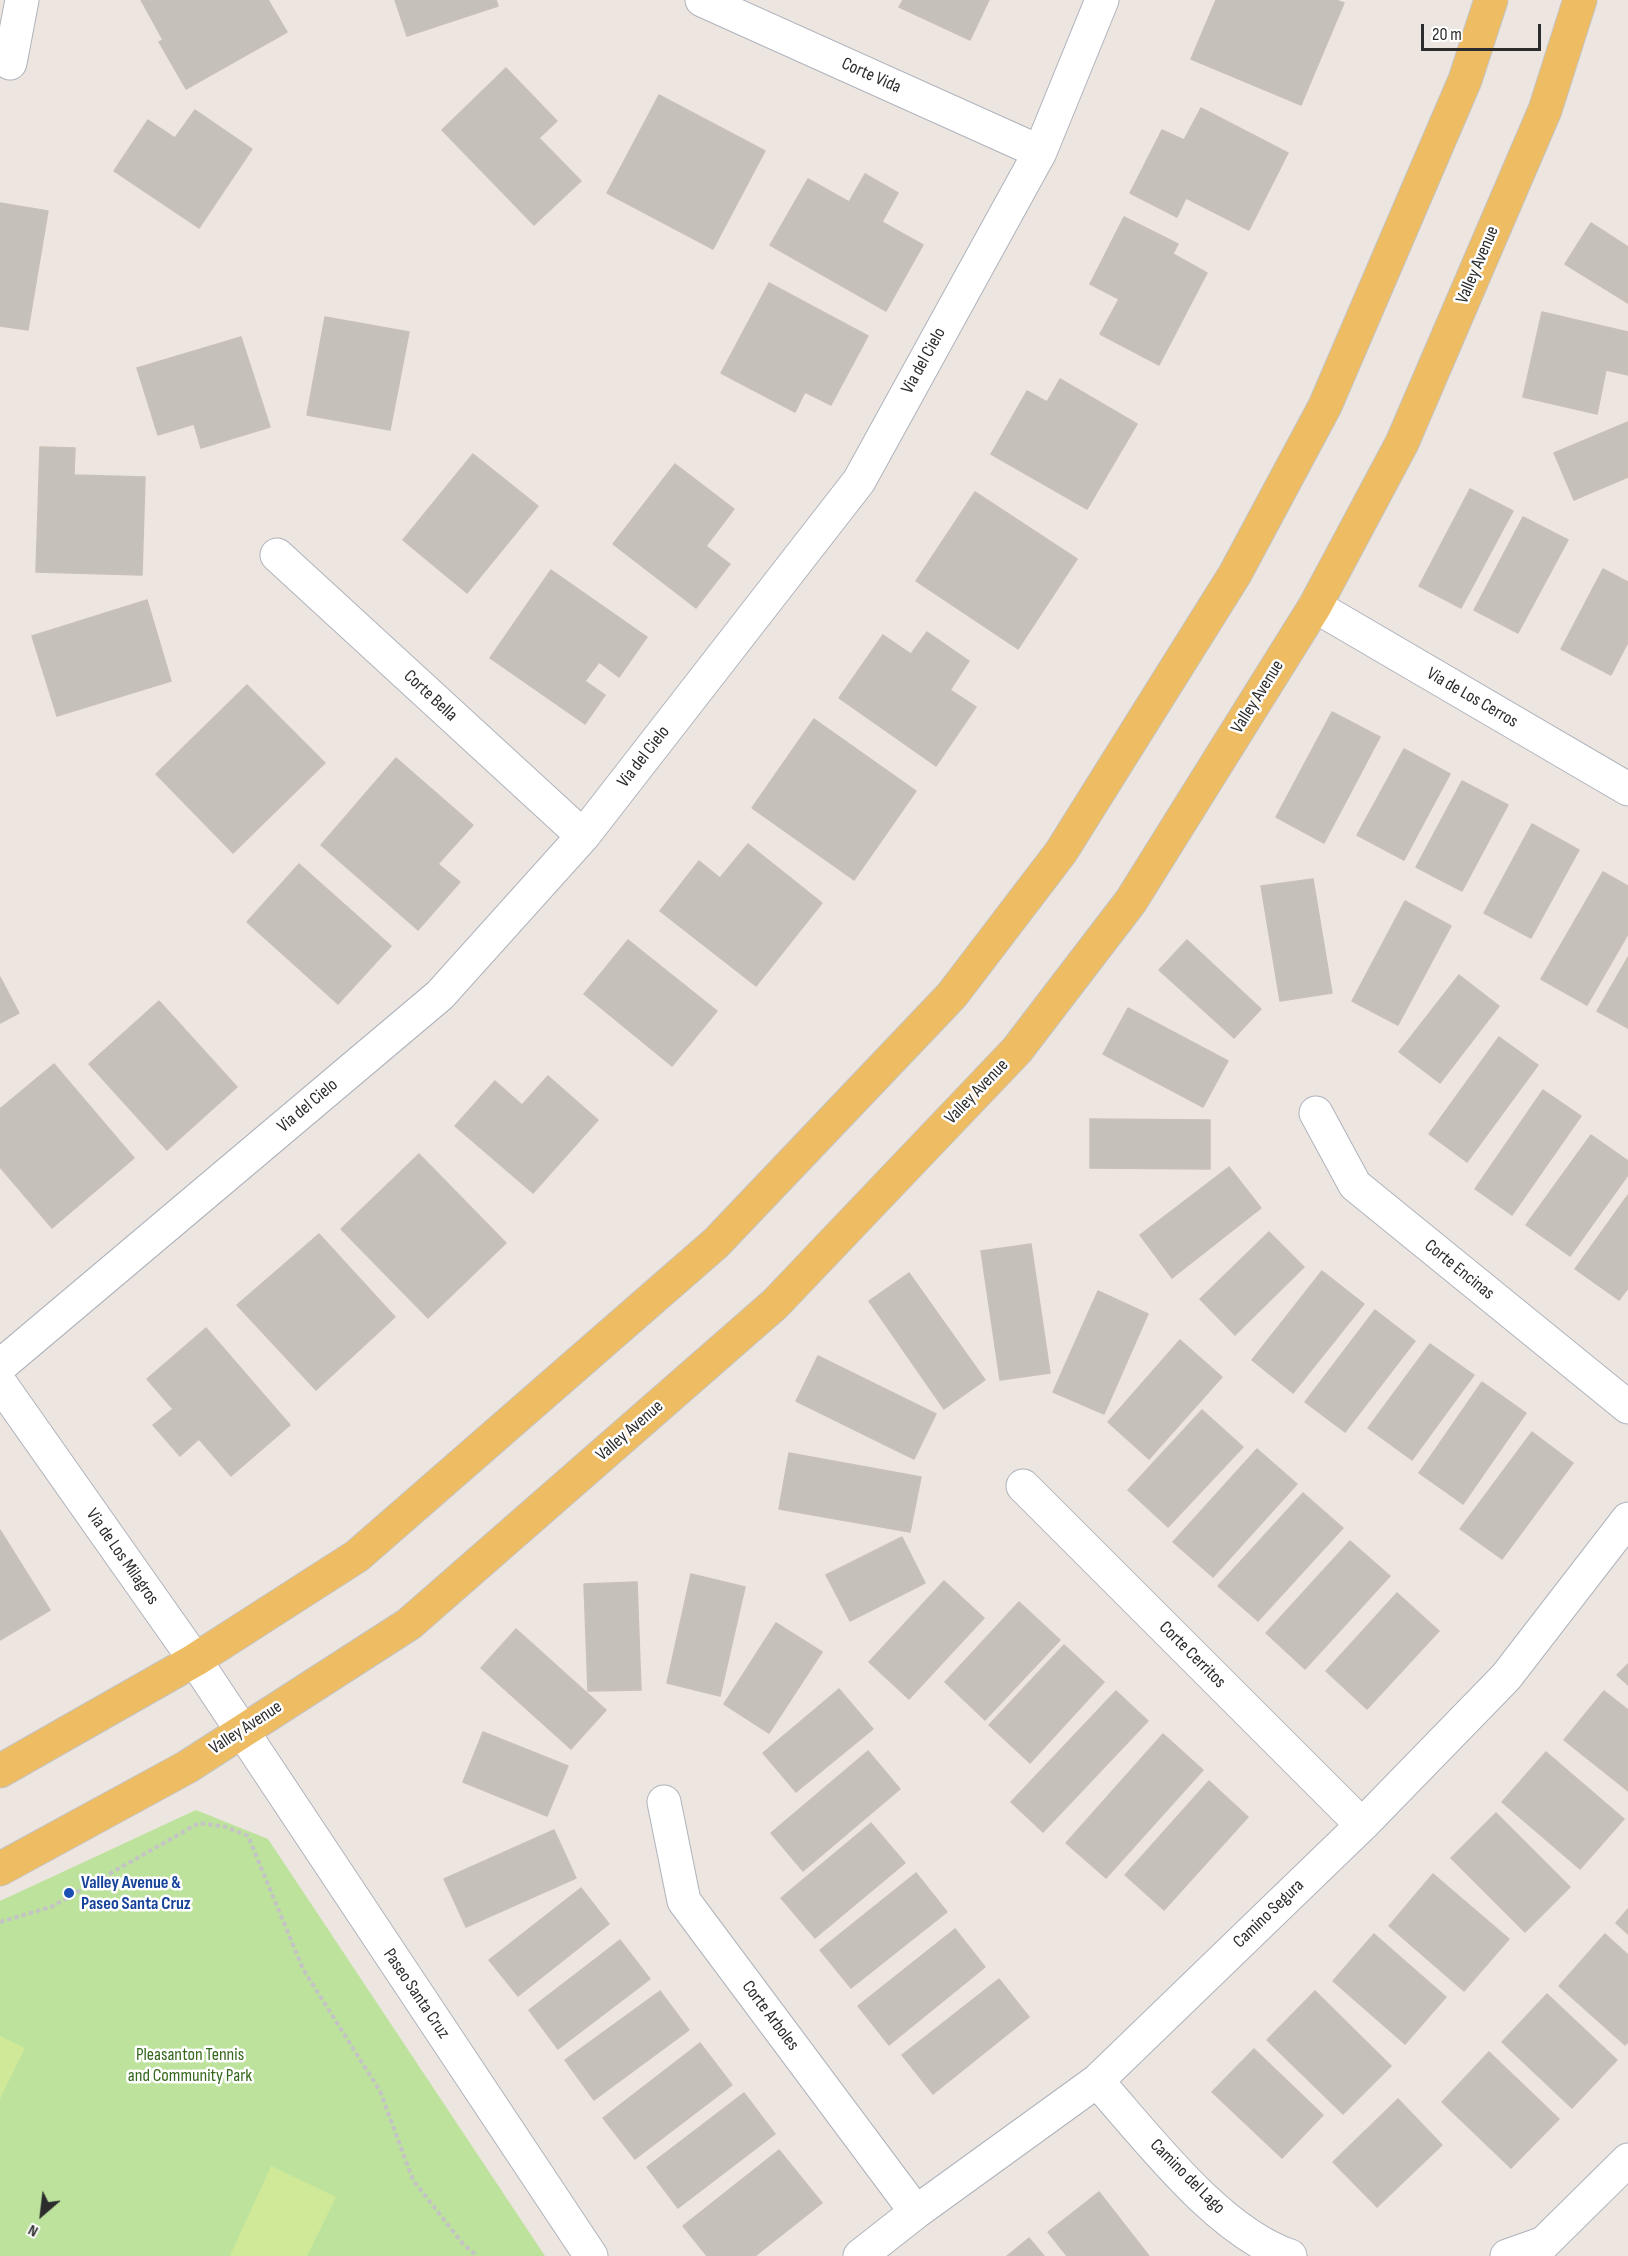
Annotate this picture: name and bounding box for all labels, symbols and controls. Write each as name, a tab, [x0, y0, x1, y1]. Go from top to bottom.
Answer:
scale bar	[1424, 12, 1544, 50]
text: 20 m	[1432, 24, 1462, 45]
street label: Corte Vida	[838, 53, 904, 99]
street label: Valley Avenue	[1452, 223, 1504, 307]
street label: Via del Cielo	[897, 324, 951, 398]
street label: Valley Avenue	[1227, 656, 1289, 738]
street label: Via de Los Cerros	[1422, 663, 1522, 733]
street label: Corte Bella	[399, 666, 461, 726]
street label: Via del Cielo	[613, 722, 675, 792]
street label: Valley Avenue	[941, 1055, 1013, 1129]
street label: Via del Cielo	[273, 1074, 343, 1138]
street label: Corte Encinas	[1420, 1235, 1498, 1305]
street label: Valley Avenue	[592, 1396, 668, 1466]
street label: Via de Los Milagros	[81, 1505, 163, 1609]
street label: Corte Cerritos	[1154, 1617, 1230, 1693]
street label: Valley Avenue	[206, 1697, 286, 1759]
place label: Valley Avenue & Paseo Santa Cruz	[81, 1872, 191, 1914]
street label: Camino Segura	[1229, 1875, 1309, 1953]
marker: Valley Avenue & Paseo Santa Cruz	[62, 1886, 76, 1900]
street label: Paseo Santa Cruz	[378, 1945, 454, 2043]
street label: Corte Arboles	[737, 1977, 803, 2055]
park label: Pleasanton Tennis and Community Park	[128, 2044, 252, 2086]
street label: Camino del Lago	[1145, 2135, 1229, 2219]
north arrow	[12, 2184, 72, 2244]
text: N	[25, 2220, 42, 2241]

